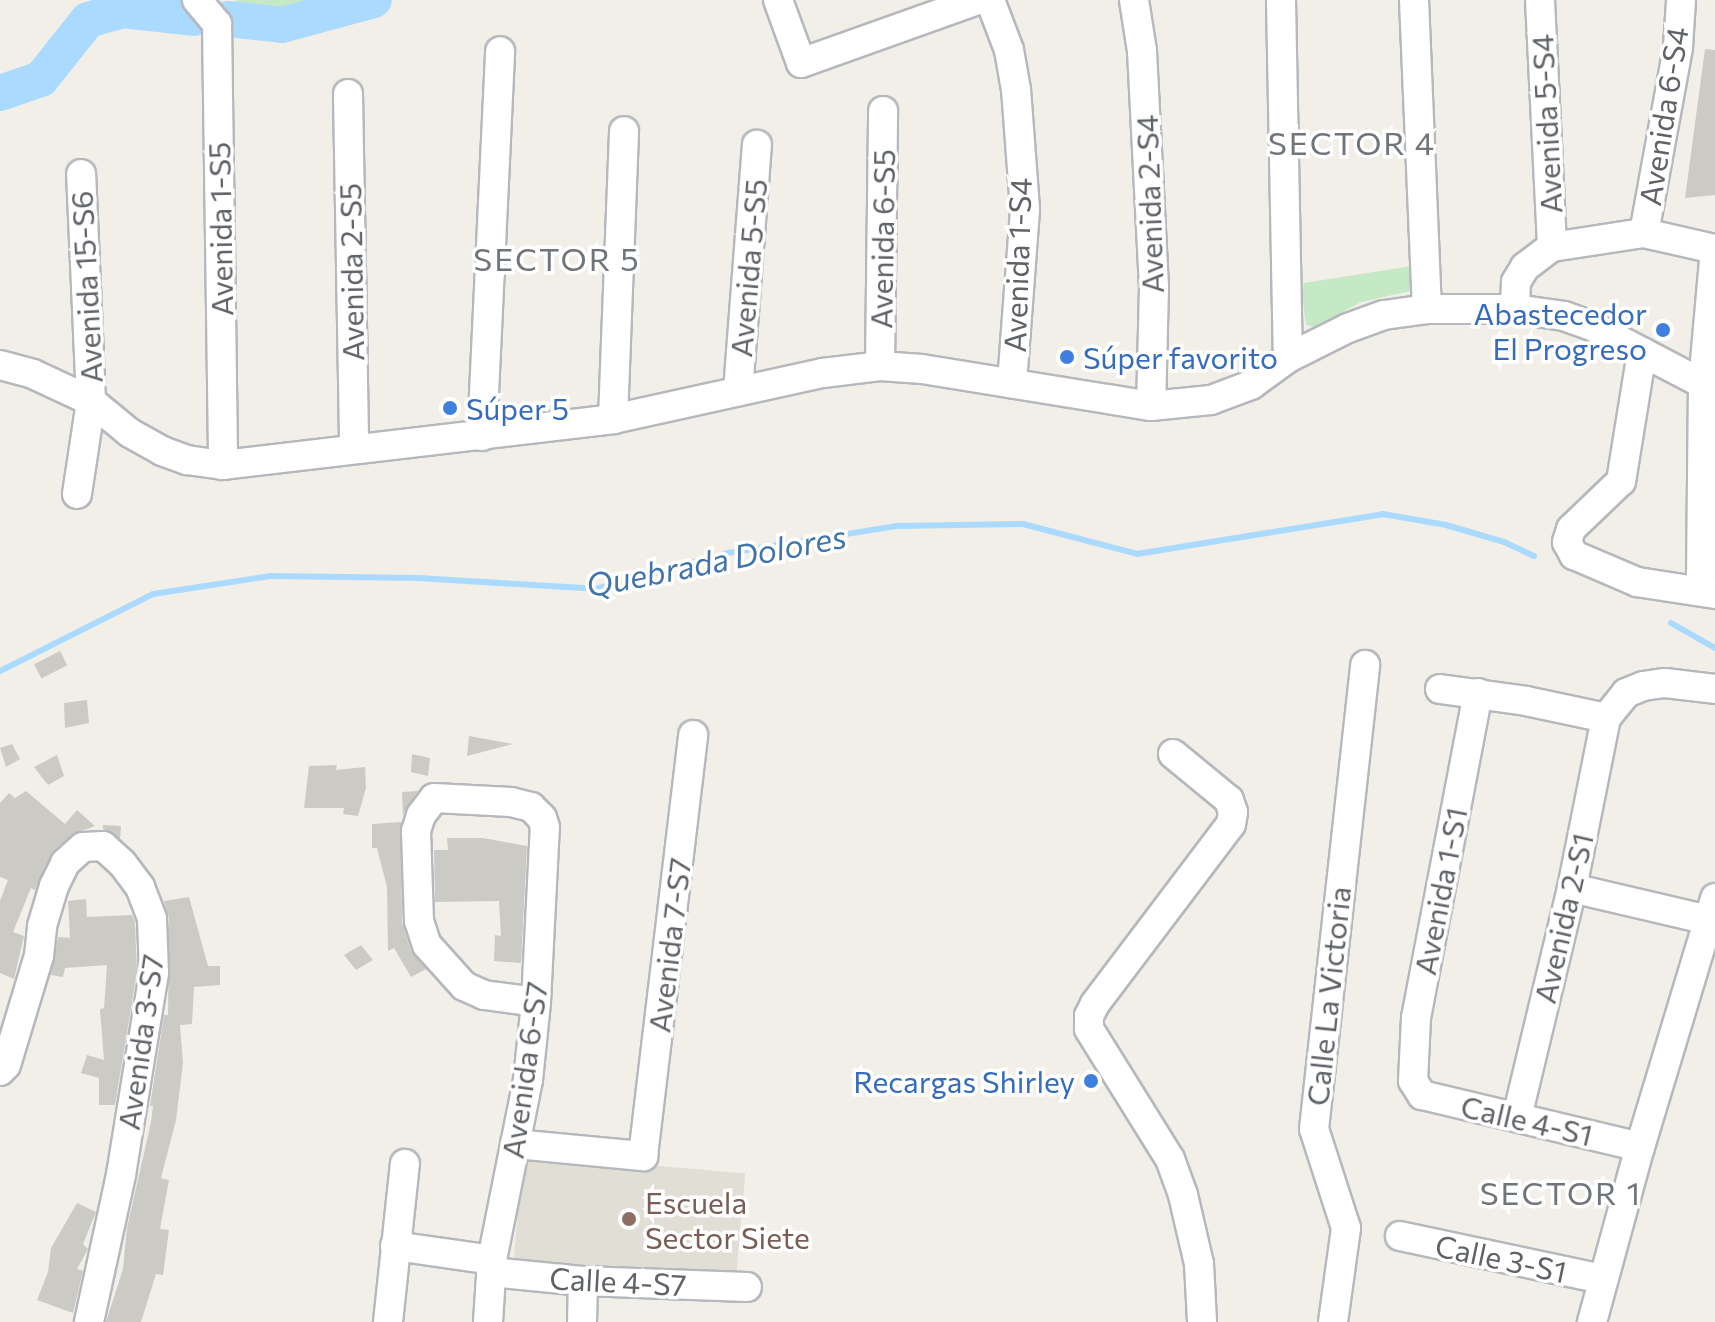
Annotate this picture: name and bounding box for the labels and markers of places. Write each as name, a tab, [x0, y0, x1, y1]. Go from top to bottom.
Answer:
place label: Abastecedor El Progreso	[1473, 295, 1647, 366]
marker: Abastecedor El Progreso	[1654, 321, 1672, 339]
place label: Súper favorito	[1083, 339, 1278, 375]
marker: Súper favorito	[1058, 348, 1076, 366]
place label: Súper 5	[466, 390, 569, 426]
marker: Súper 5	[441, 399, 459, 417]
place label: Recargas Shirley	[853, 1063, 1075, 1099]
marker: Recargas Shirley	[1082, 1072, 1100, 1090]
place label: Escuela Sector Siete	[645, 1184, 810, 1254]
marker: Escuela Sector Siete	[620, 1210, 638, 1228]

